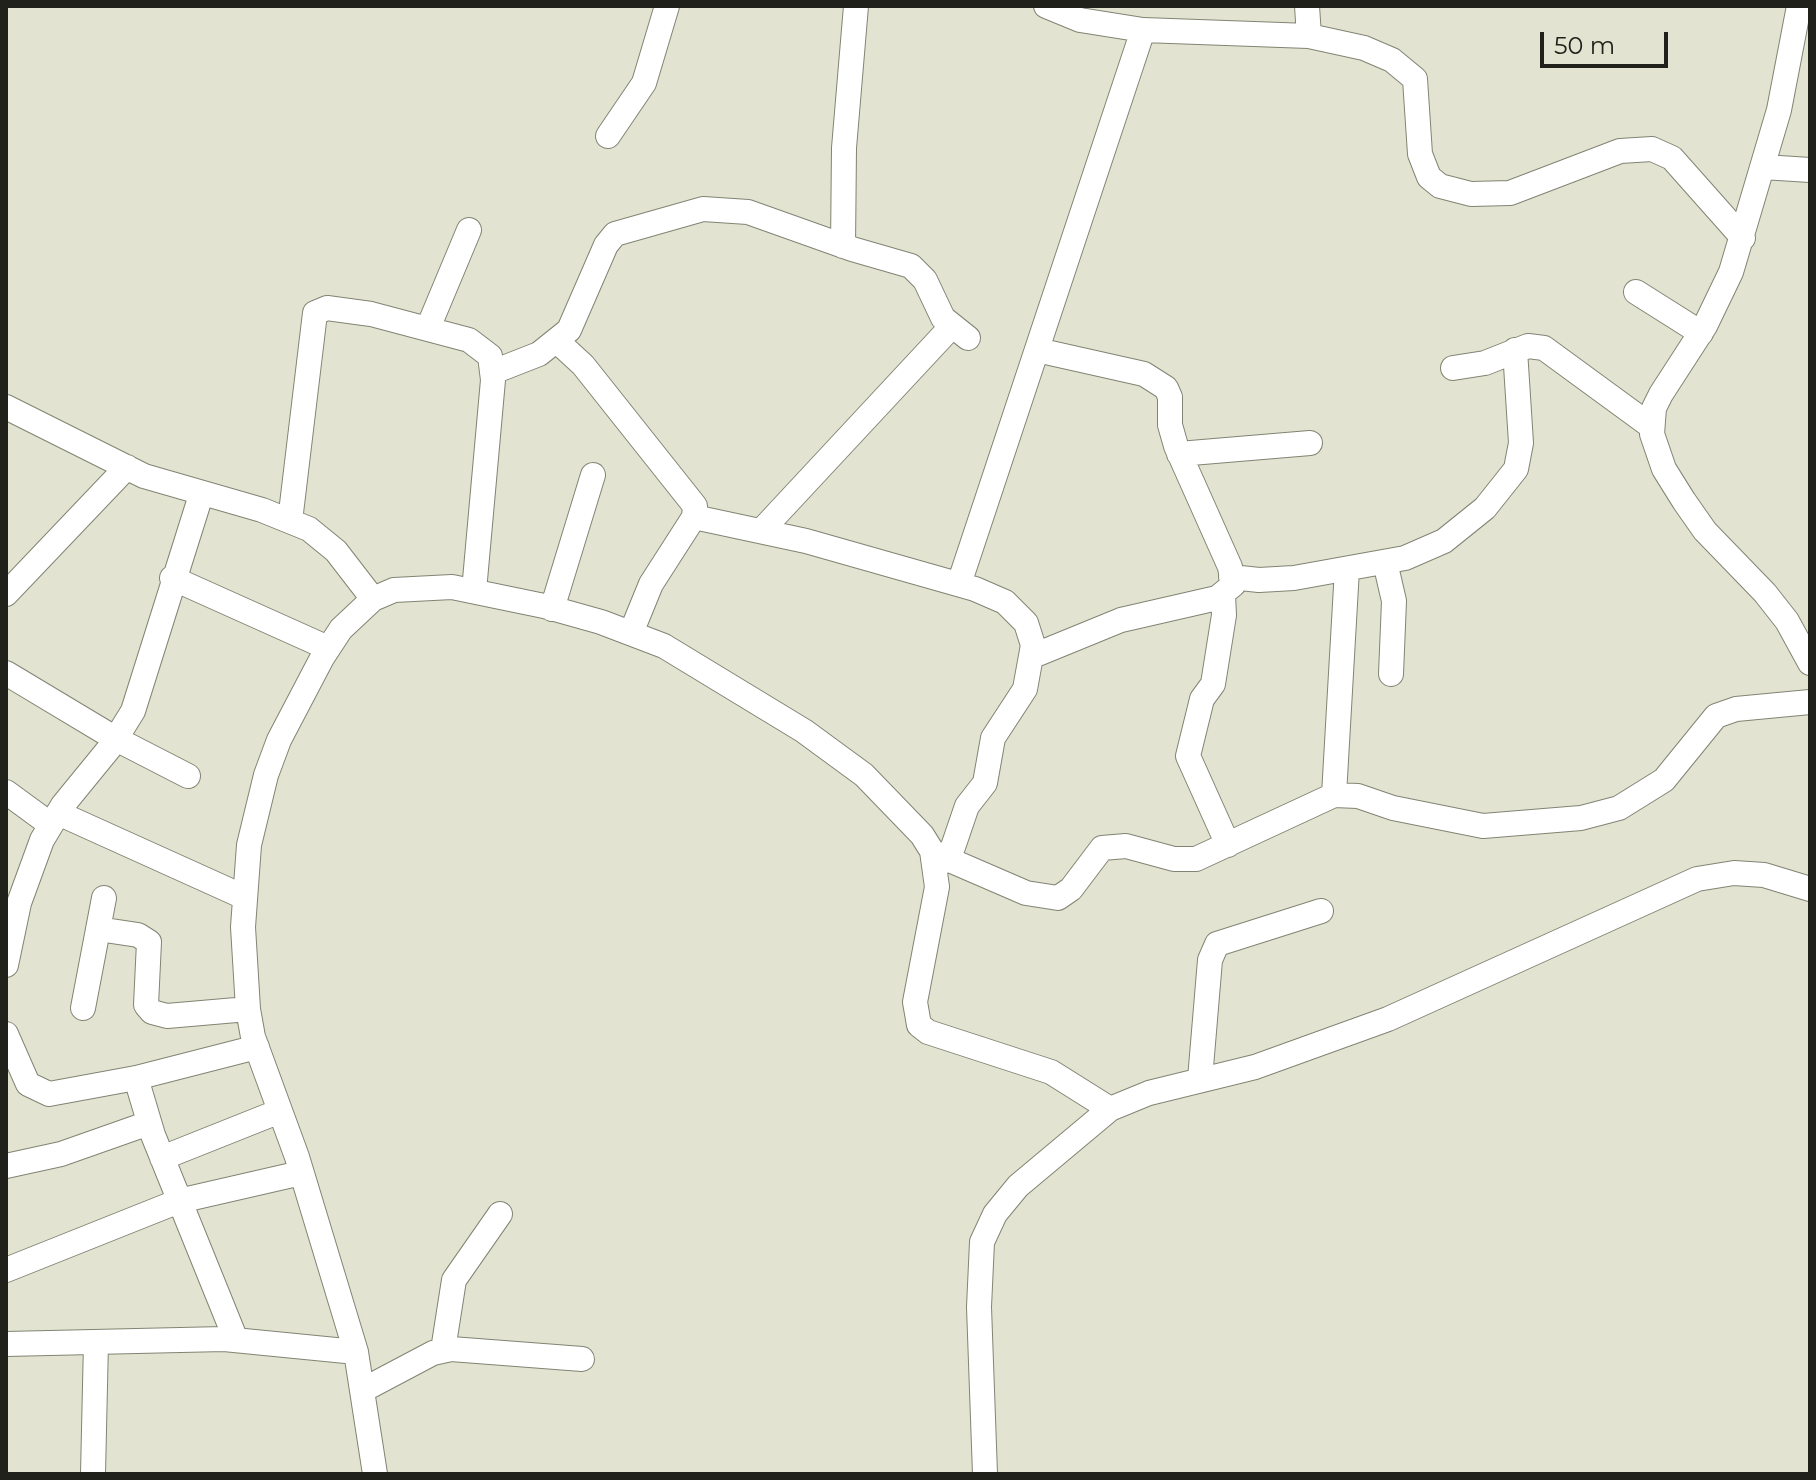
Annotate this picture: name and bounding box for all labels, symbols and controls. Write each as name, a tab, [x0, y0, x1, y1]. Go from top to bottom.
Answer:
scale bar	[1544, 16, 1672, 66]
text: 50 m	[1554, 31, 1615, 60]

